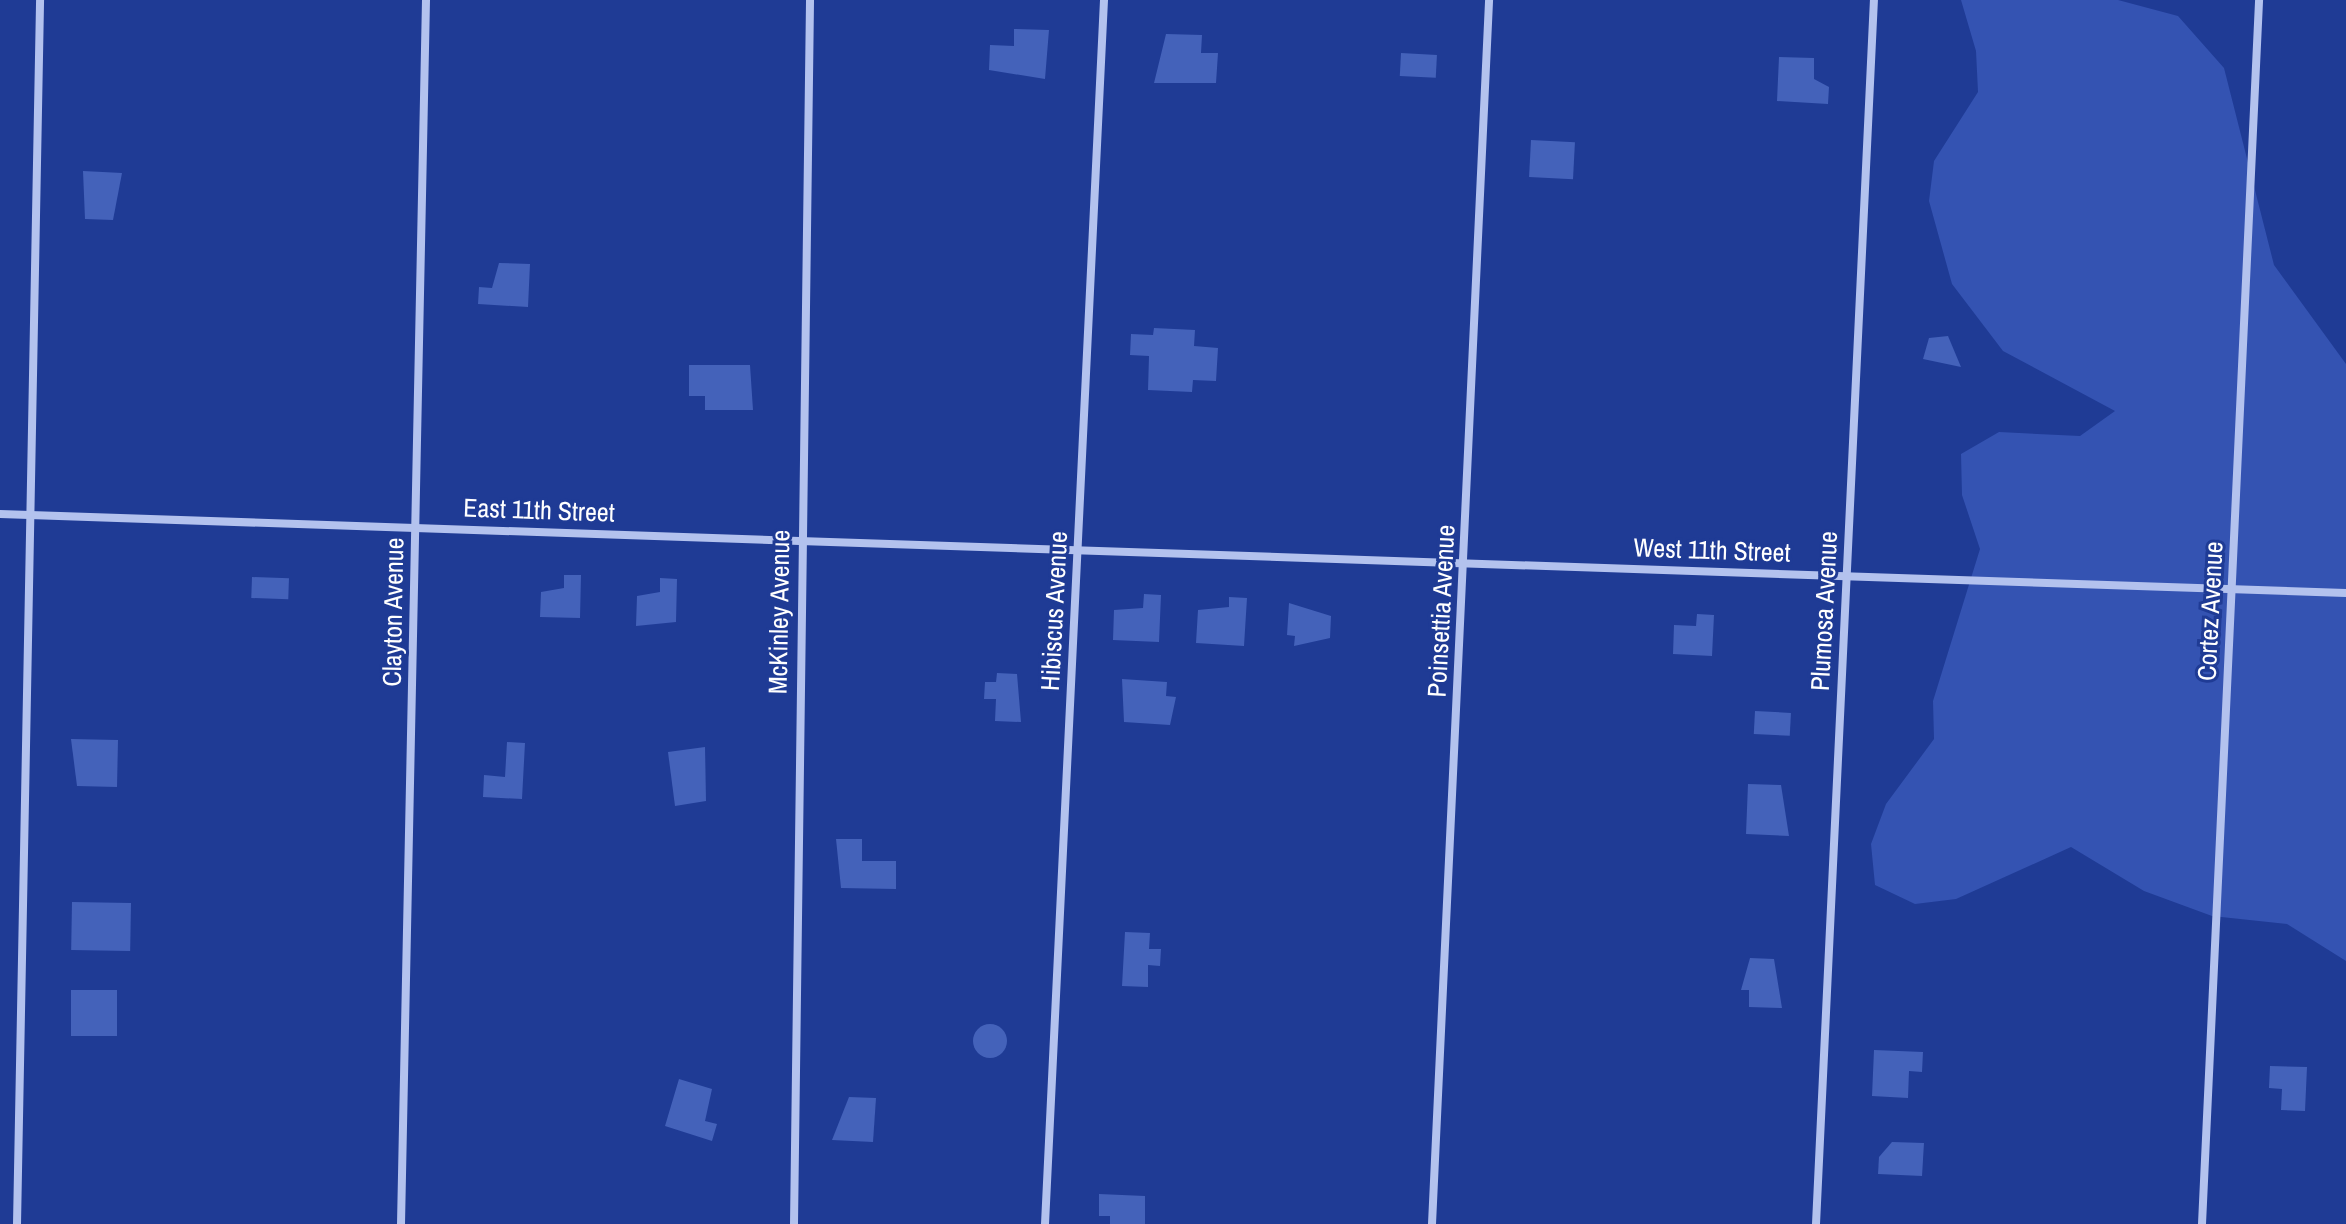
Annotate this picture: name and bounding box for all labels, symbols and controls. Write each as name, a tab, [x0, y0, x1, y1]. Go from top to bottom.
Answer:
street label: East 11th Street	[463, 492, 615, 528]
street label: Poinsettia Avenue	[1421, 523, 1461, 699]
street label: McKinley Avenue	[762, 529, 796, 695]
street label: Hibiscus Avenue	[1034, 530, 1074, 692]
street label: Plumosa Avenue	[1804, 530, 1844, 692]
street label: West 11th Street	[1633, 532, 1791, 568]
street label: Clayton Avenue	[376, 537, 410, 687]
street label: Cortez Avenue	[2191, 540, 2229, 682]

